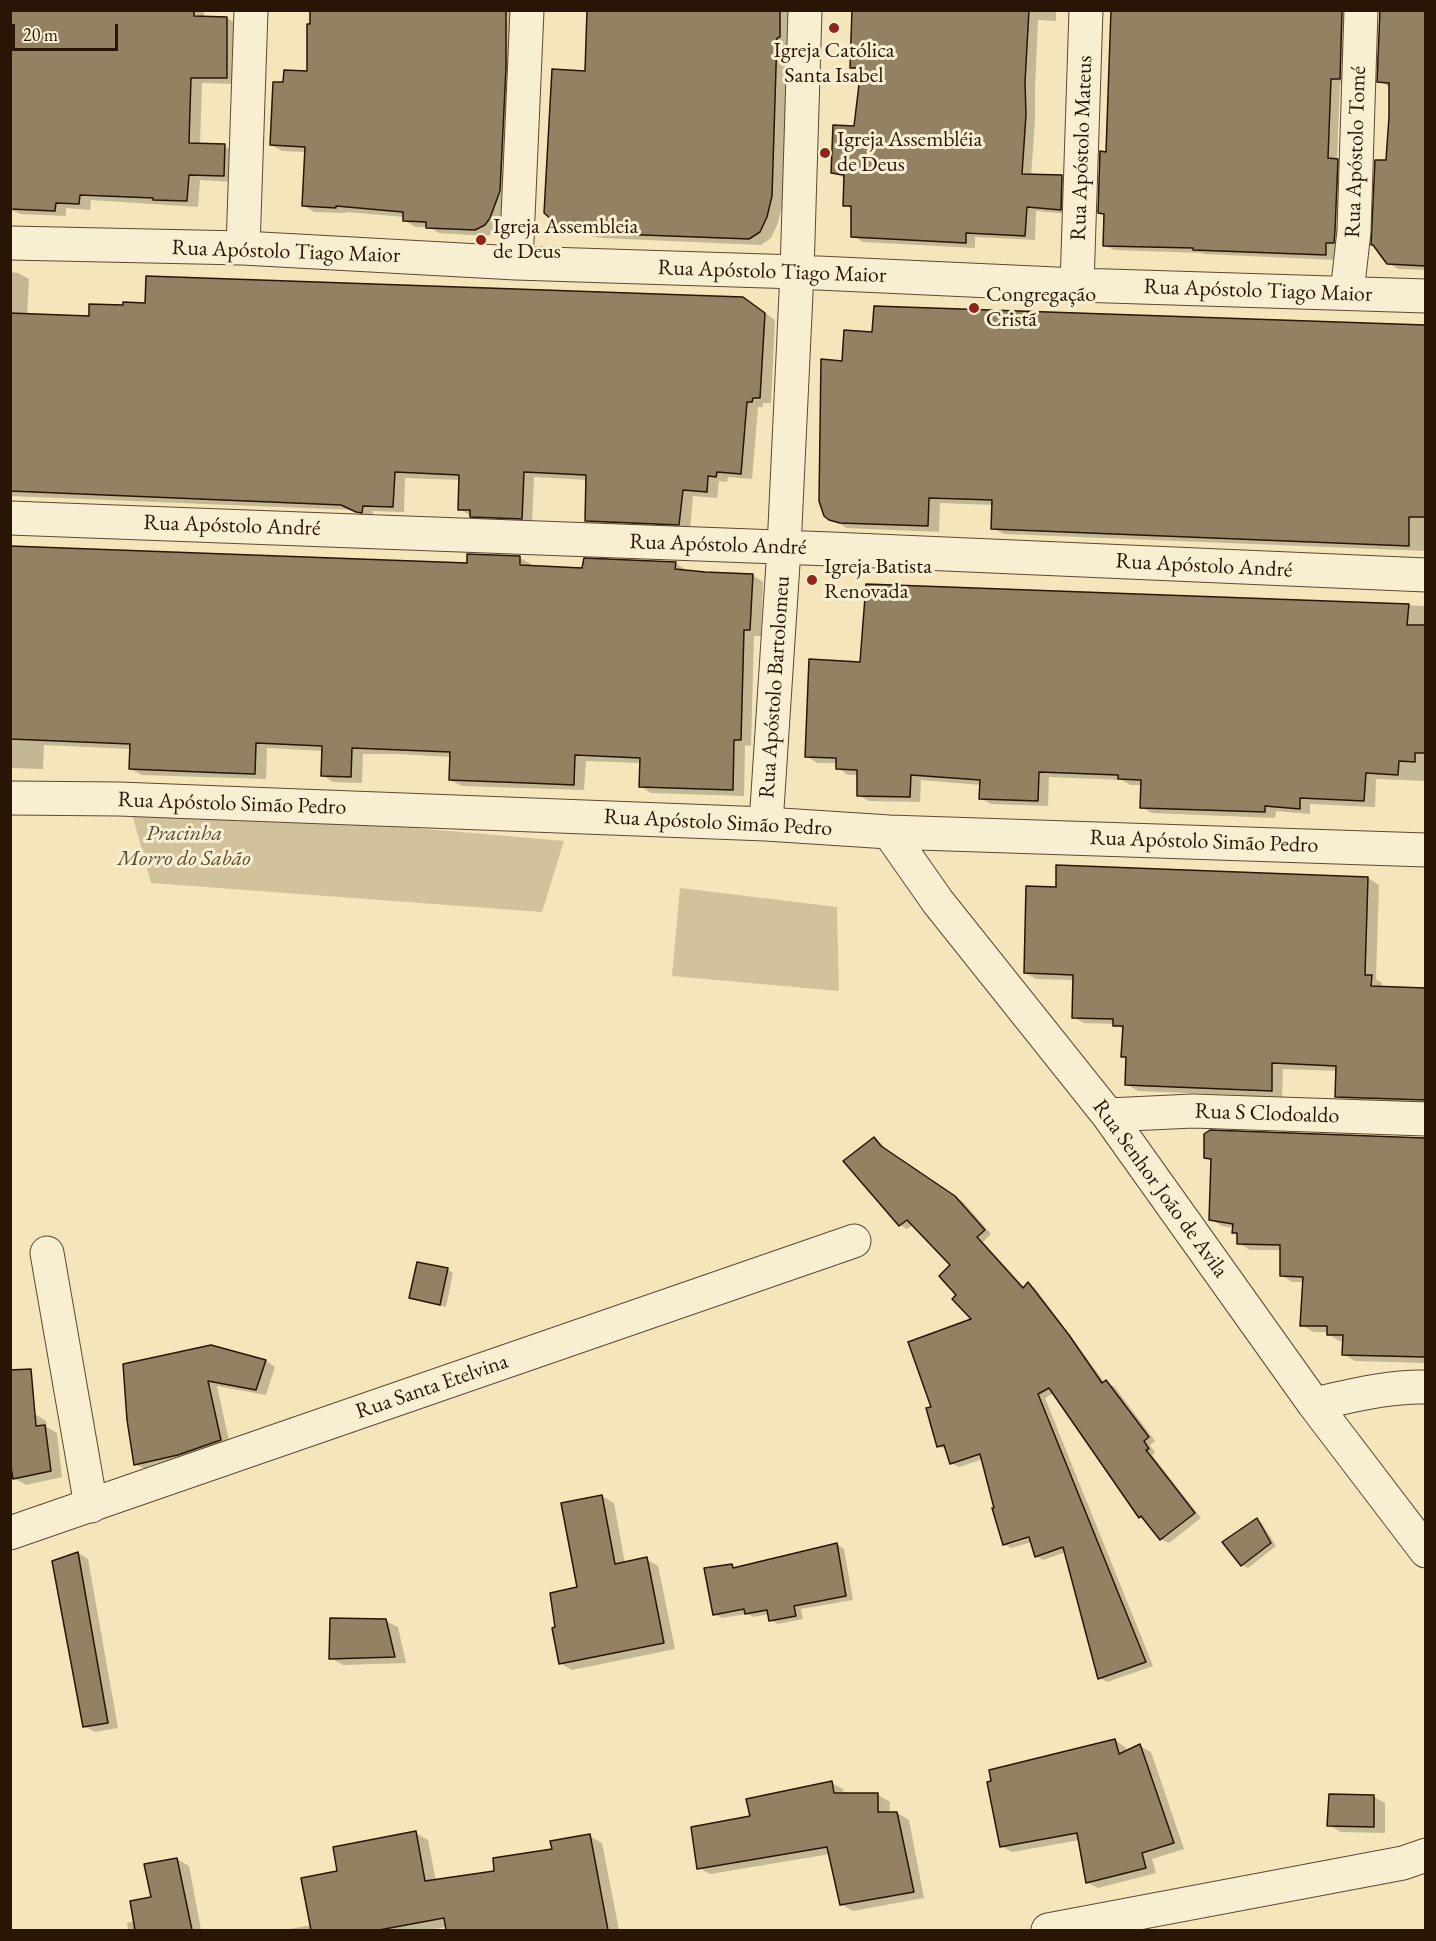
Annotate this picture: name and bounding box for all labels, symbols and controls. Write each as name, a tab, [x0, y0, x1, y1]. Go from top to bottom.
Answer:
scale bar	[15, 12, 122, 50]
marker: Igreja Católica Santa Isabel	[827, 21, 841, 35]
text: 20 m	[23, 23, 58, 46]
place label: Igreja Católica Santa Isabel	[773, 38, 895, 90]
street label: Rua Apóstolo Mateus	[1066, 55, 1098, 241]
street label: Rua Apóstolo Tomé	[1340, 66, 1372, 238]
place label: Igreja Assembléia de Deus	[837, 127, 982, 178]
marker: Igreja Assembléia de Deus	[818, 146, 832, 160]
place label: Igreja Assembleia de Deus	[493, 214, 638, 266]
marker: Igreja Assembleia de Deus	[474, 233, 488, 247]
street label: Rua Apóstolo Tiago Maior	[171, 235, 401, 269]
street label: Rua Apóstolo Tiago Maior	[657, 255, 887, 289]
street label: Rua Apóstolo Tiago Maior	[1143, 274, 1373, 308]
place label: Congregação Cristã	[986, 282, 1096, 334]
marker: Congregação Cristã	[967, 301, 981, 315]
street label: Rua Apóstolo André	[143, 510, 321, 542]
street label: Rua Apóstolo André	[629, 529, 807, 561]
street label: Rua Apóstolo André	[1115, 548, 1293, 584]
place label: Igreja Batista Renovada	[824, 554, 932, 606]
marker: Igreja Batista Renovada	[805, 573, 819, 587]
street label: Rua Apóstolo Bartolomeu	[754, 575, 796, 799]
street label: Rua Apóstolo Simão Pedro	[117, 787, 347, 821]
street label: Rua Apóstolo Simão Pedro	[603, 804, 833, 842]
park label: Pracinha Morro do Sabão	[117, 821, 251, 872]
street label: Rua Apóstolo Simão Pedro	[1089, 825, 1319, 859]
street label: Rua Senhor João de Avila	[1087, 1095, 1233, 1283]
street label: Rua S Clodoaldo	[1194, 1098, 1340, 1130]
street label: Rua Santa Etelvina	[352, 1349, 512, 1425]

